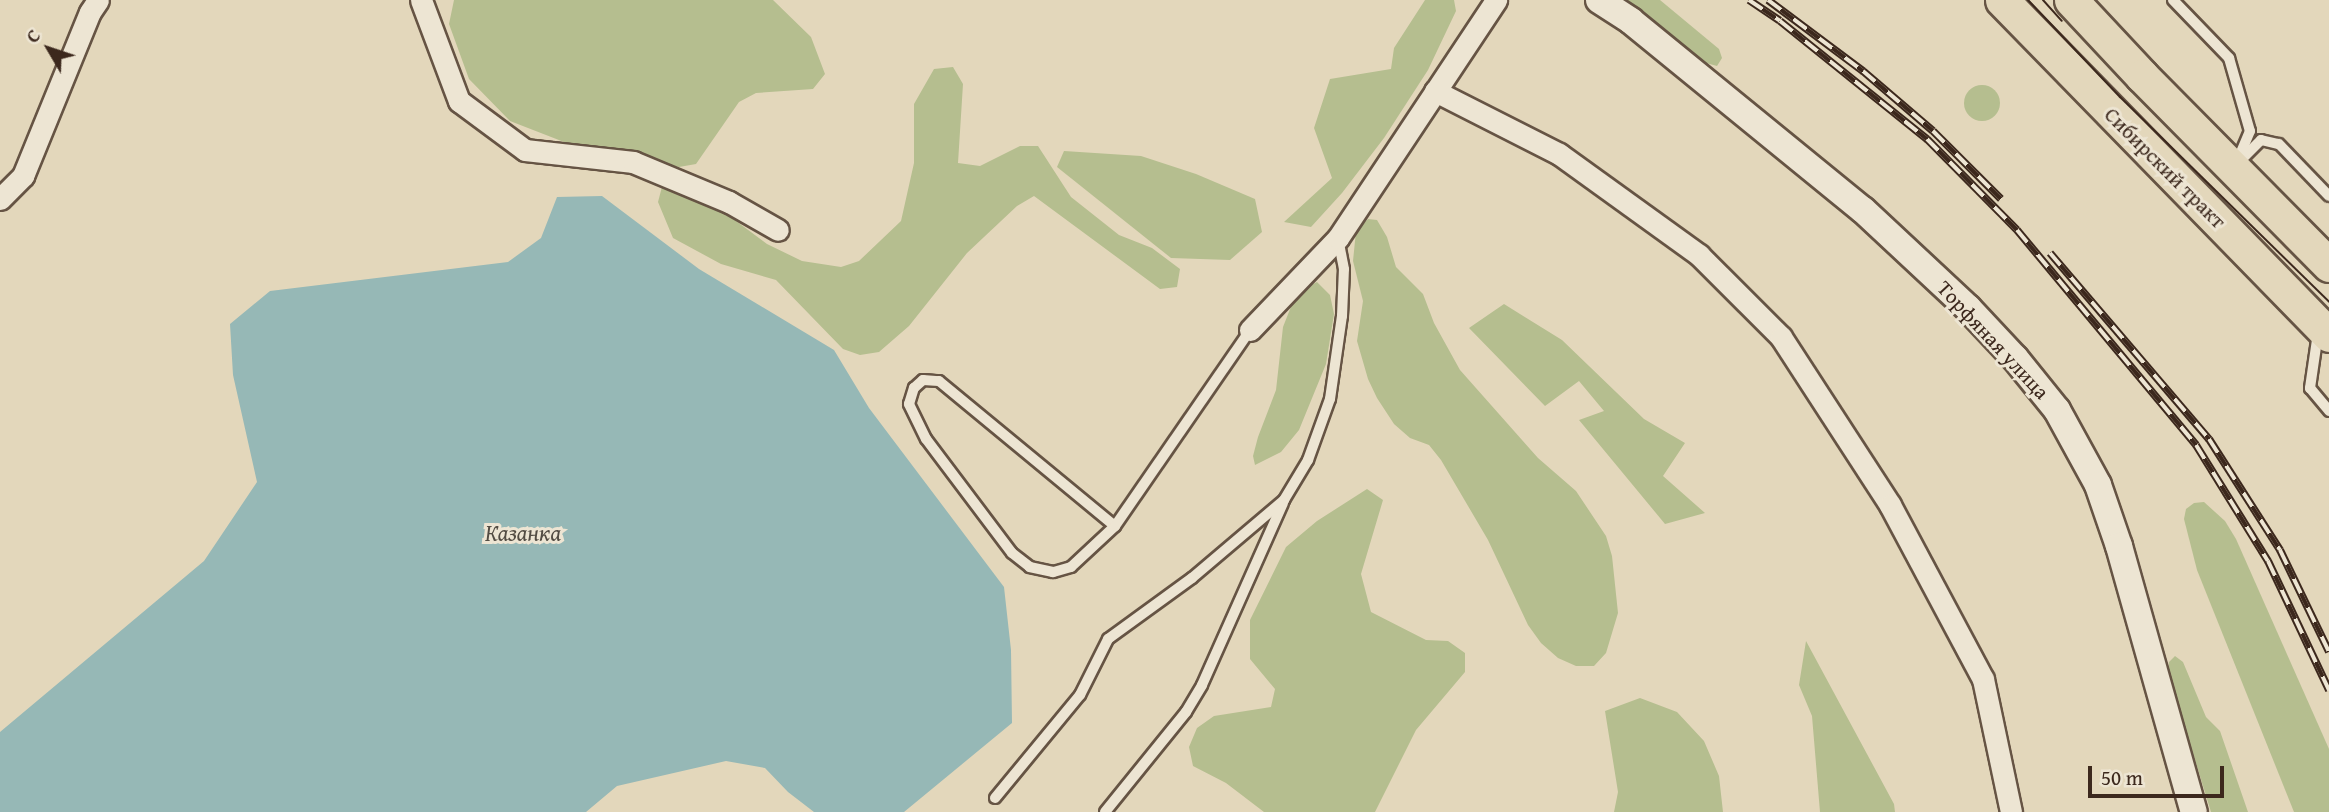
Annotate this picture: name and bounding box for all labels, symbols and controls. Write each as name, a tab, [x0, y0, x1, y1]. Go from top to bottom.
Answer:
north arrow	[14, 14, 84, 84]
text: С	[18, 23, 47, 49]
street label: Сибирский тракт	[2099, 102, 2231, 234]
street label: Торфяная улица	[1932, 276, 2054, 404]
water label: Казанка	[485, 519, 561, 547]
scale bar	[2091, 752, 2228, 796]
text: 50 m	[2101, 762, 2143, 793]

